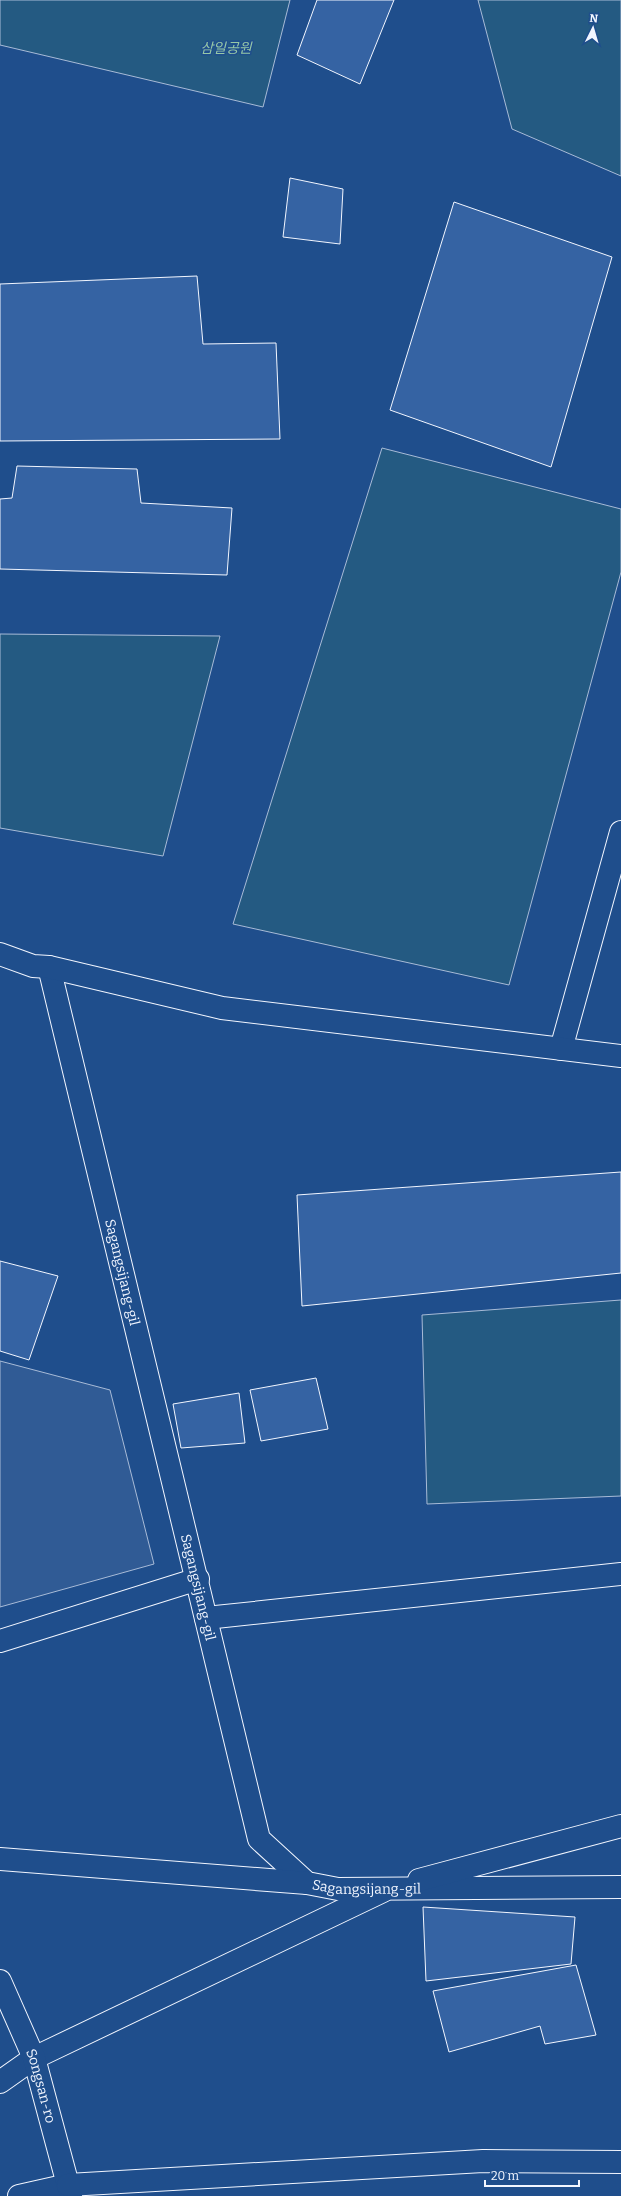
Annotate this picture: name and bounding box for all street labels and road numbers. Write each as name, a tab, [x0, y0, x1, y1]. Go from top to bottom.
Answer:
street label: Sagangsijang-gil	[101, 1217, 143, 1327]
street label: Sagangsijang-gil	[177, 1532, 219, 1642]
street label: Sagangsijang-gil	[311, 1876, 421, 1898]
street label: Songsan-ro	[22, 2046, 59, 2125]

